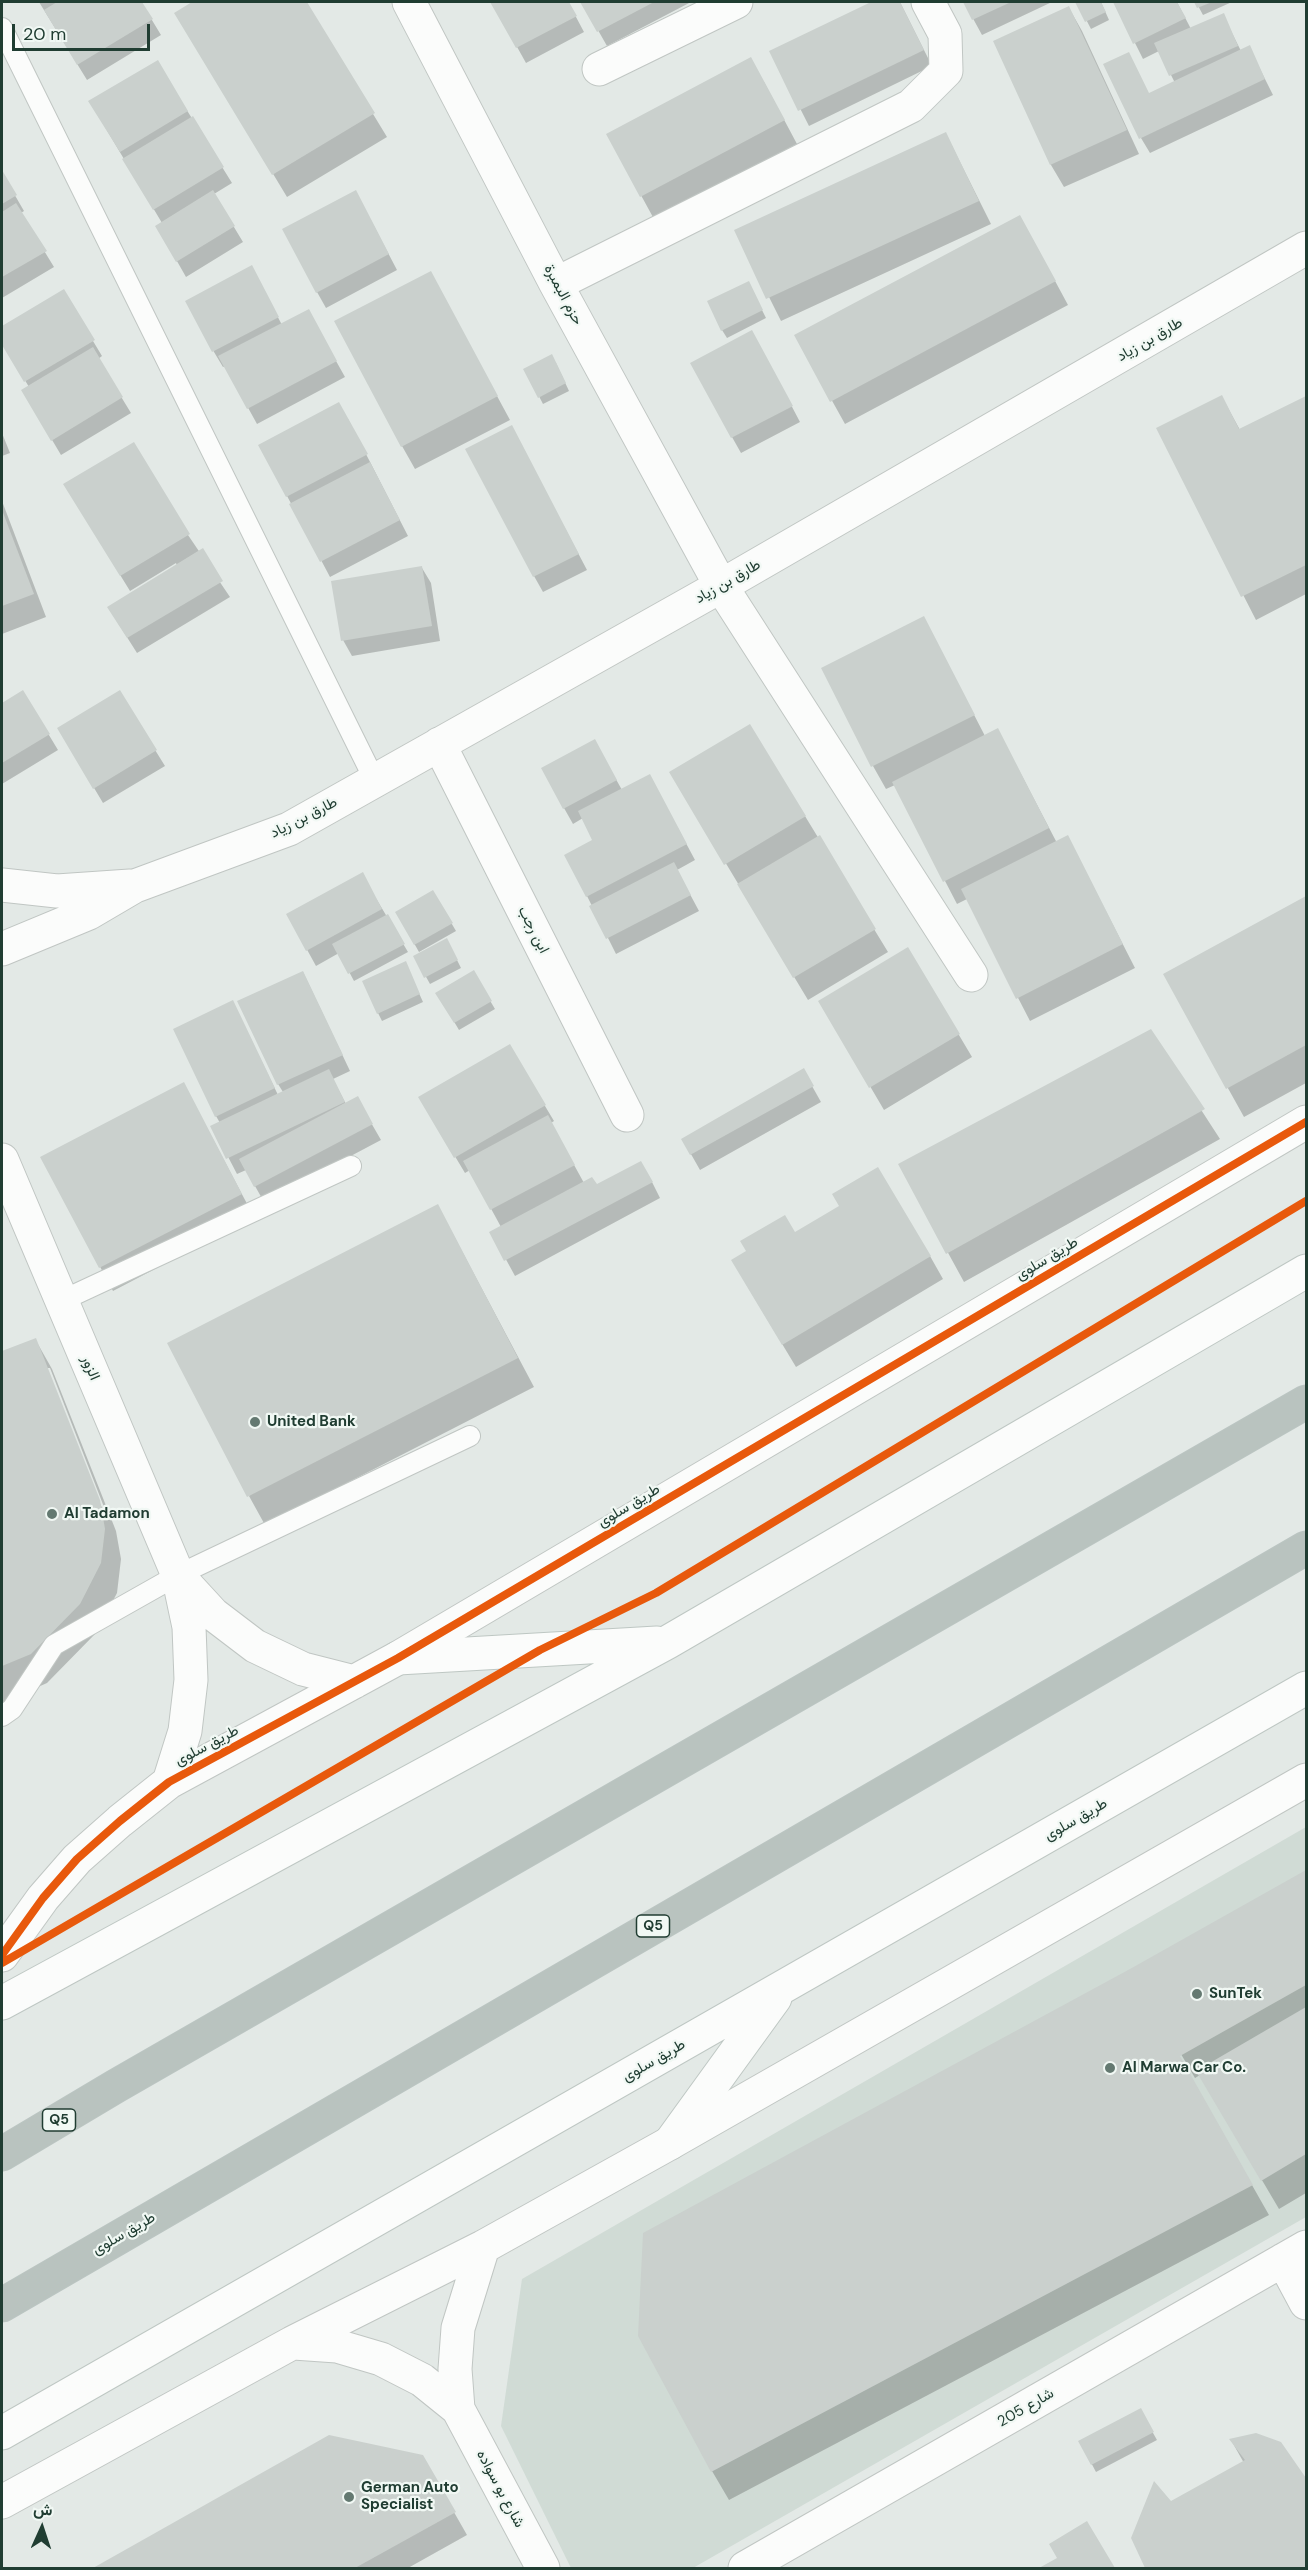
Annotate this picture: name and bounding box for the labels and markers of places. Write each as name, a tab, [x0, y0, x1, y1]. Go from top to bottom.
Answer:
place label: United Bank	[267, 1413, 356, 1431]
marker: United Bank	[248, 1415, 262, 1429]
place label: Al Tadamon	[64, 1505, 150, 1523]
marker: Al Tadamon	[45, 1507, 59, 1521]
place label: SunTek	[1209, 1985, 1262, 2003]
marker: SunTek	[1190, 1987, 1204, 2001]
place label: Al Marwa Car Co.	[1122, 2059, 1246, 2077]
marker: Al Marwa Car Co.	[1103, 2061, 1117, 2075]
place label: German Auto Specialist	[361, 2479, 459, 2514]
marker: German Auto Specialist	[342, 2490, 356, 2504]

